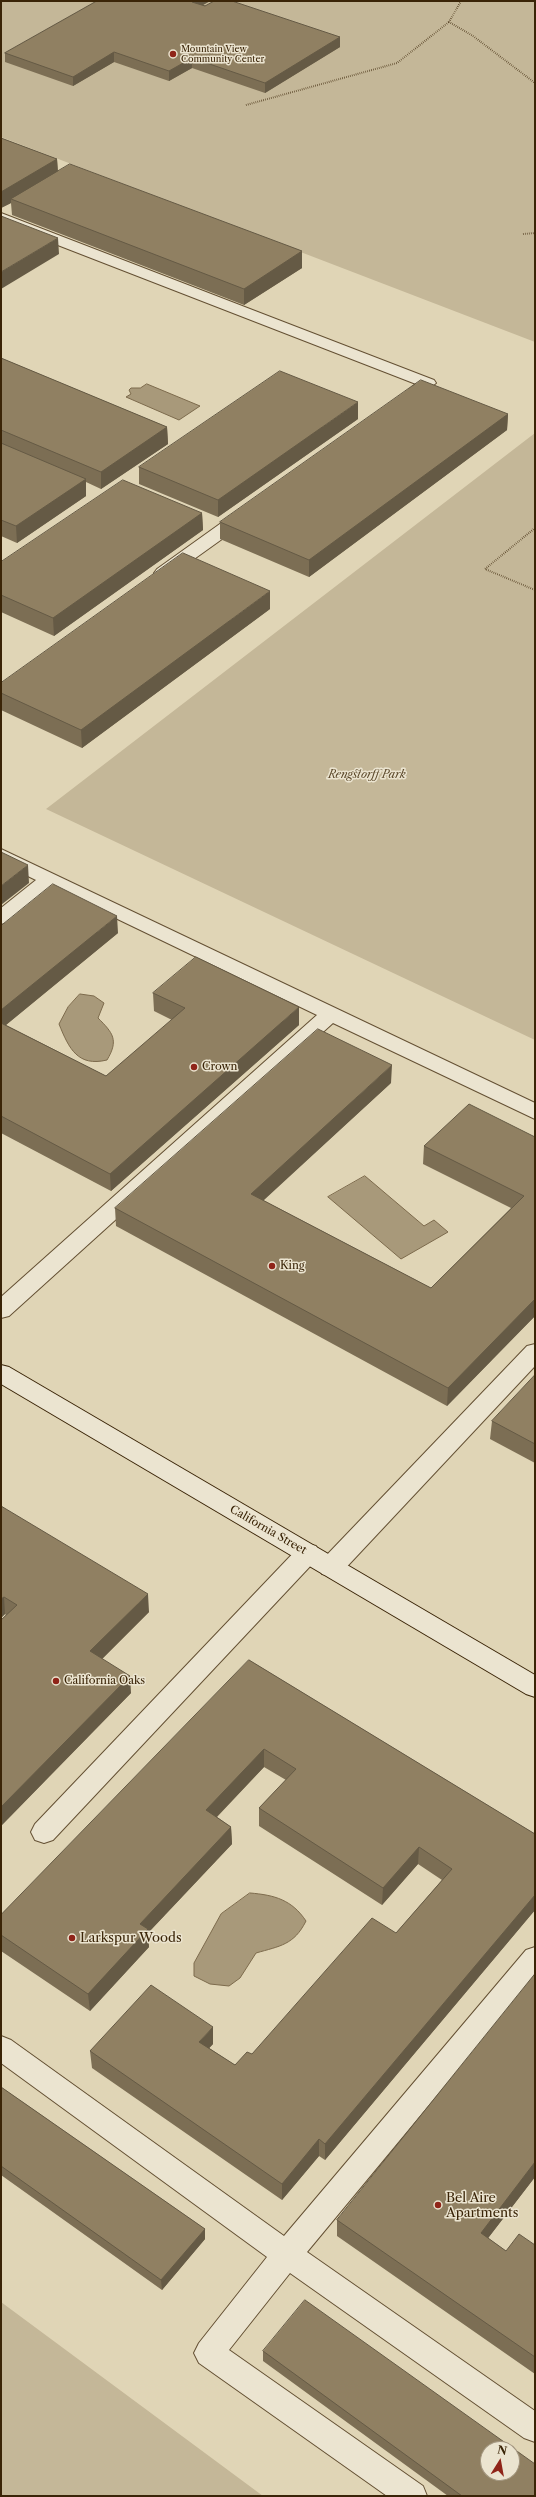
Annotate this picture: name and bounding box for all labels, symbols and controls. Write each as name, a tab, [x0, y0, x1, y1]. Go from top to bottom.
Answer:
place label: Mountain View Community Center	[181, 44, 264, 65]
marker: Mountain View Community Center	[168, 49, 178, 59]
park label: Rengstorff Park	[328, 768, 406, 782]
place label: Crown	[202, 1060, 237, 1074]
marker: Crown	[189, 1062, 199, 1072]
place label: King	[280, 1259, 305, 1273]
marker: King	[267, 1261, 277, 1271]
street label: California Street	[227, 1503, 309, 1557]
place label: California Oaks	[64, 1674, 145, 1688]
marker: California Oaks	[51, 1676, 61, 1686]
place label: Larkspur Woods	[80, 1930, 182, 1946]
marker: Larkspur Woods	[67, 1933, 77, 1943]
place label: Bel Aire Apartments	[446, 2190, 518, 2221]
marker: Bel Aire Apartments	[433, 2200, 443, 2210]
north arrow	[480, 2441, 520, 2481]
text: N	[496, 2442, 508, 2458]

